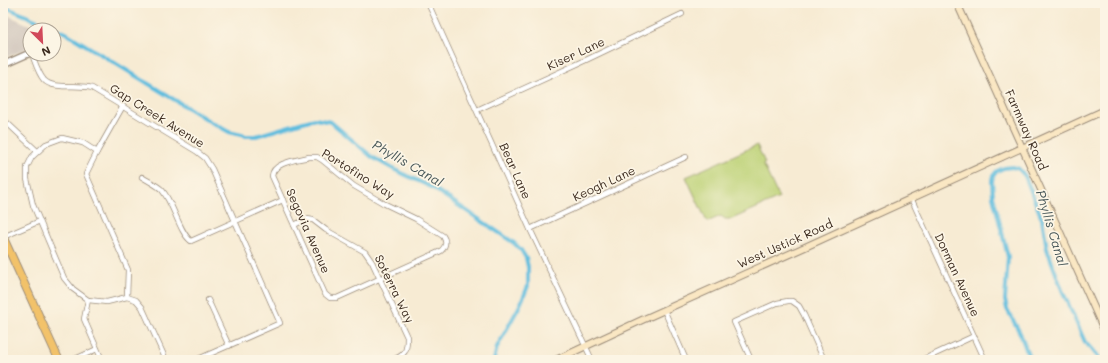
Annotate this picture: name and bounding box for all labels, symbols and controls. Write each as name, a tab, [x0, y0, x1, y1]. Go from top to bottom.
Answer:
north arrow	[22, 22, 62, 62]
street label: Kiser Lane	[544, 33, 607, 73]
text: N	[39, 43, 53, 60]
street label: Gap Creek Avenue	[107, 80, 208, 151]
street label: Farmway Road	[1002, 87, 1052, 173]
water label: Phyllis Canal	[370, 135, 447, 190]
street label: Bear Lane	[496, 140, 535, 201]
street label: Portofino Way	[319, 144, 398, 202]
street label: Keogh Lane	[570, 162, 637, 205]
street label: Segovia Avenue	[283, 186, 335, 275]
water label: Phyllis Canal	[1033, 188, 1072, 269]
street label: West Ustick Road	[734, 215, 835, 271]
street label: Dorman Avenue	[932, 230, 984, 319]
street label: Soterra Way	[371, 252, 418, 325]

